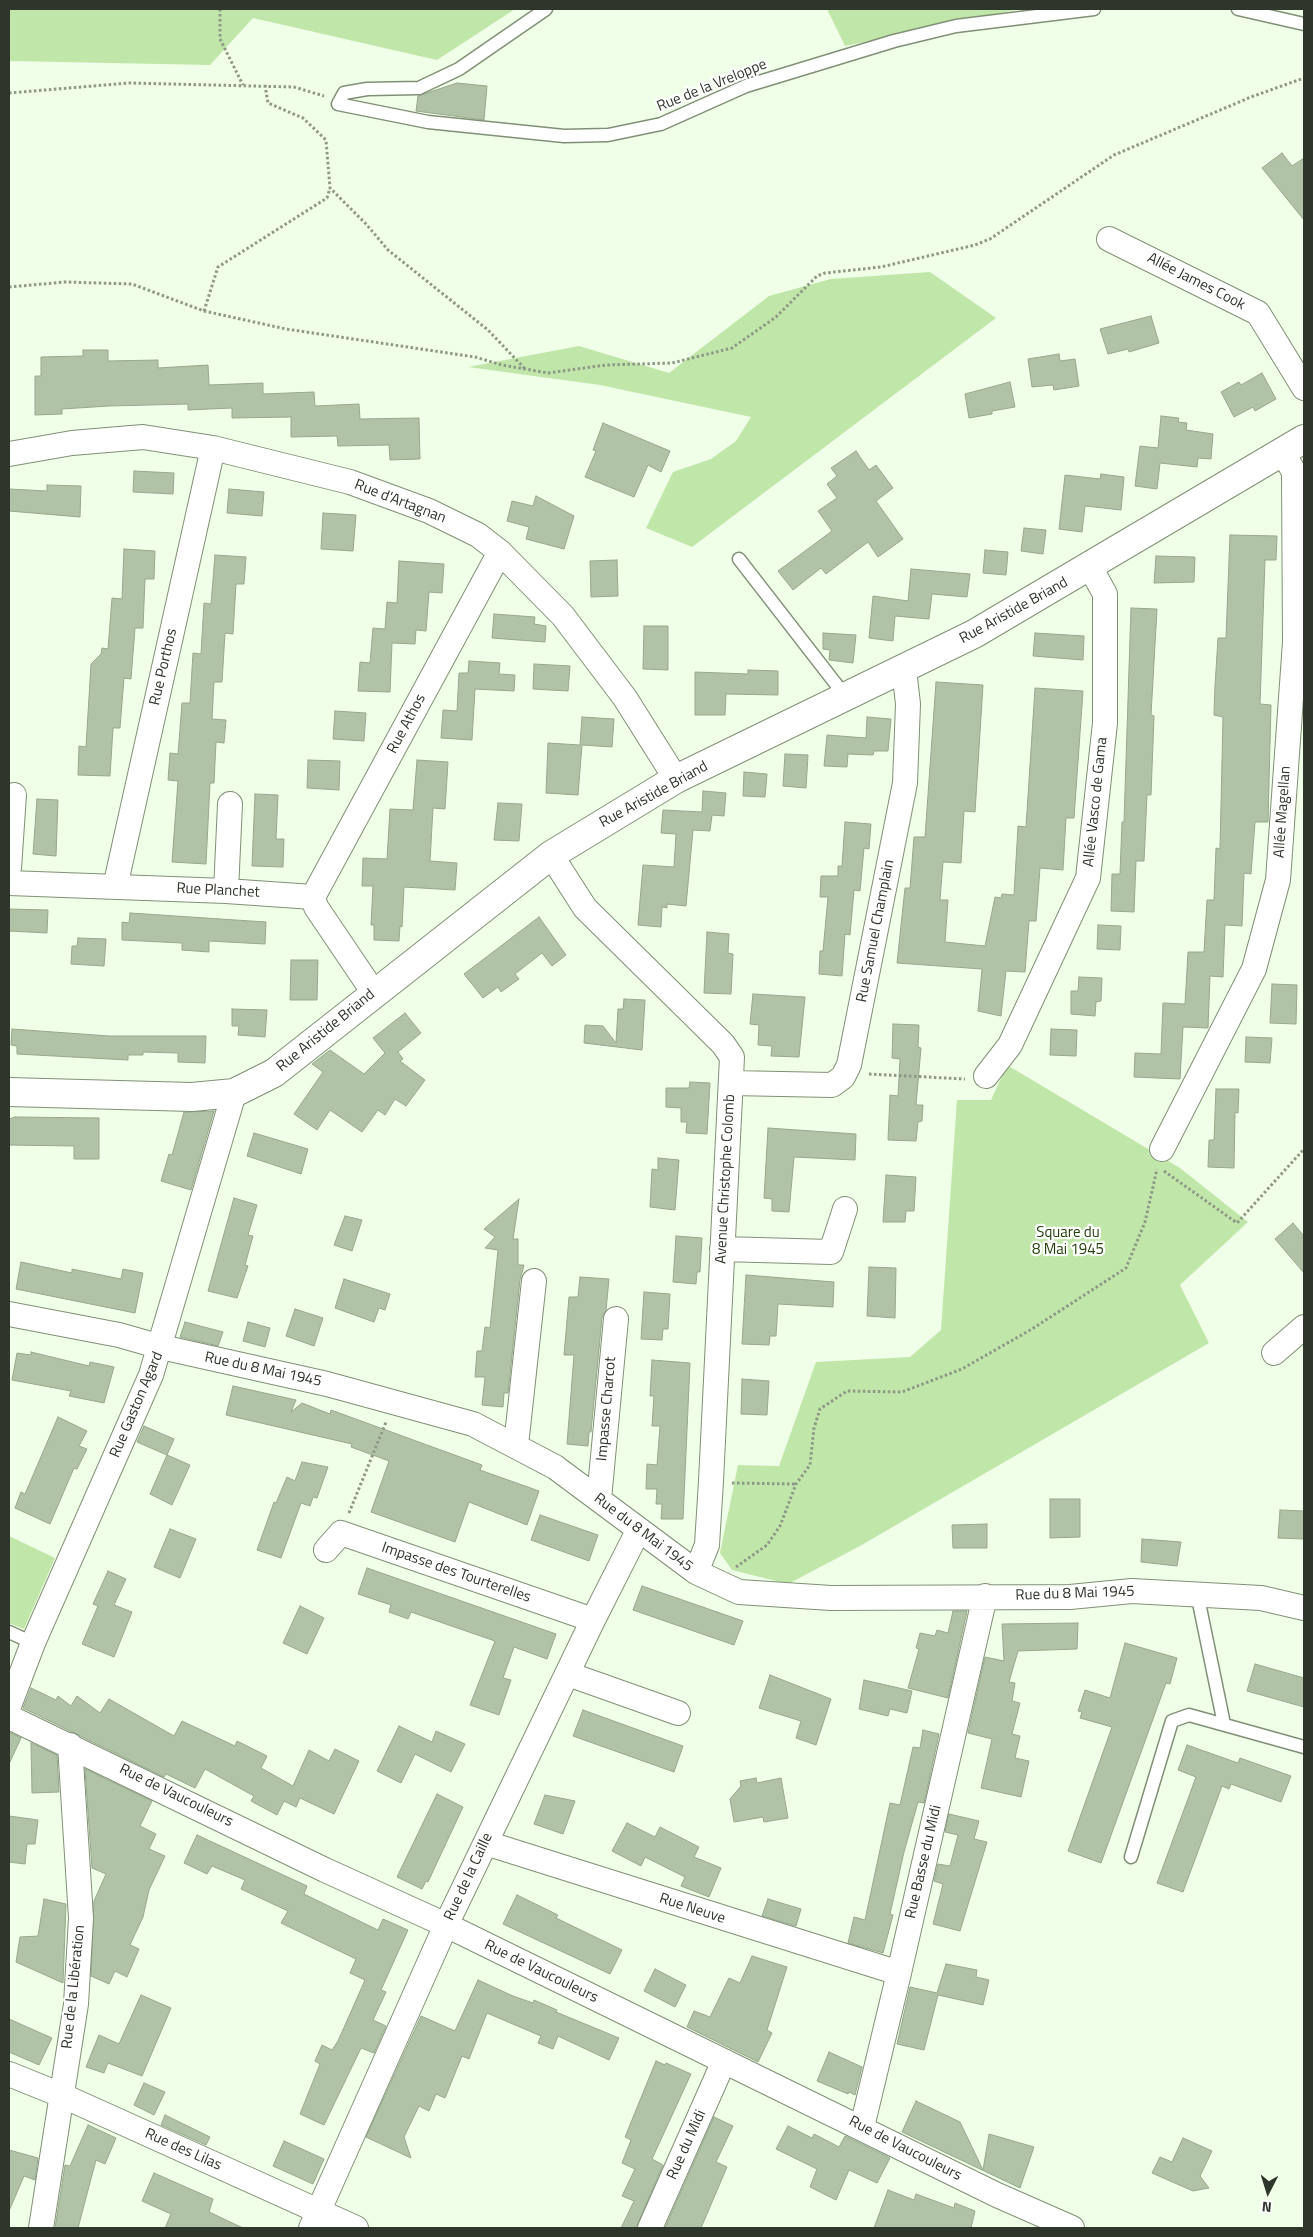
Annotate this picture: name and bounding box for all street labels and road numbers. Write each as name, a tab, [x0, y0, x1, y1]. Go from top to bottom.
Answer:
street label: Rue de la Vreloppe	[654, 56, 770, 116]
street label: Allée James Cook	[1144, 250, 1248, 314]
street label: Rue d'Artagnan	[352, 476, 448, 528]
street label: Rue Aristide Briand	[957, 574, 1071, 648]
street label: Rue Porthos	[146, 627, 182, 707]
street label: Rue Athos	[384, 691, 430, 757]
street label: Allée Vasco de Gama	[1080, 736, 1112, 868]
street label: Rue Aristide Briand	[597, 758, 711, 832]
street label: Allée Magellan	[1271, 765, 1295, 859]
street label: Rue Samuel Champlain	[853, 858, 899, 1004]
street label: Rue Planchet	[176, 880, 260, 902]
street label: Rue Aristide Briand	[273, 986, 379, 1076]
street label: Avenue Christophe Colomb	[713, 1094, 739, 1264]
street label: Rue Gaston Agard	[107, 1349, 167, 1461]
street label: Rue du 8 Mai 1945	[203, 1349, 323, 1391]
street label: Impasse Charcot	[593, 1356, 621, 1462]
street label: Rue du 8 Mai 1945	[590, 1490, 696, 1576]
street label: Impasse des Tourterelles	[379, 1539, 533, 1607]
street label: Rue du 8 Mai 1945	[1015, 1583, 1135, 1605]
street label: Rue de Vaucouleurs	[116, 1761, 236, 1831]
street label: Rue Basse du Midi	[902, 1804, 946, 1920]
street label: Rue de la Caille	[441, 1830, 497, 1924]
street label: Rue Neuve	[657, 1890, 727, 1928]
street label: Rue de la Libération	[59, 1924, 89, 2050]
street label: Rue de Vaucouleurs	[481, 1937, 601, 2007]
street label: Rue du Midi	[664, 2107, 710, 2183]
street label: Rue de Vaucouleurs	[846, 2113, 964, 2185]
street label: Rue des Lilas	[142, 2125, 224, 2175]

